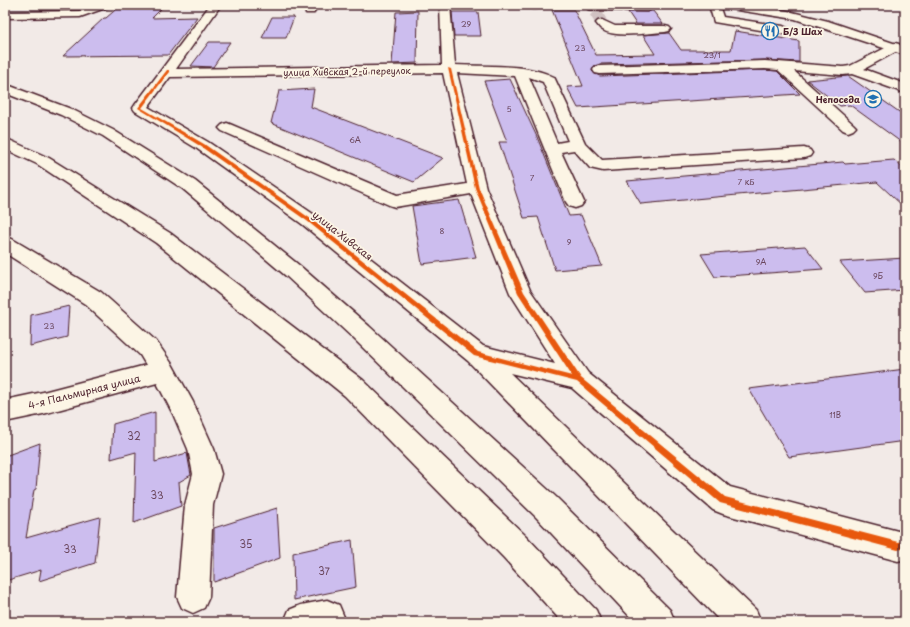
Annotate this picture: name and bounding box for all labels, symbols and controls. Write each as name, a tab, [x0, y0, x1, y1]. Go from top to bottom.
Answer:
house number: 29	[461, 18, 471, 30]
restaurant icon: Б/З Шах	[760, 21, 780, 41]
place label: Б/З Шах	[783, 24, 822, 38]
house number: 23	[575, 42, 585, 54]
house number: 23/1	[703, 49, 721, 61]
street label: улица Хивская 2-й переулок	[283, 63, 412, 79]
school or university icon: Непоседа	[863, 89, 883, 109]
place label: Непоседа	[816, 92, 860, 106]
house number: 5	[506, 103, 512, 115]
house number: 6А	[349, 134, 361, 146]
house number: 7	[530, 172, 535, 184]
house number: 7 кБ	[738, 176, 755, 188]
street label: улица Хивская	[310, 207, 376, 263]
house number: 8	[440, 225, 445, 237]
house number: 9	[567, 236, 572, 248]
house number: 9А	[756, 256, 766, 268]
house number: 9Б	[873, 270, 883, 282]
house number: 23	[44, 320, 54, 332]
street label: 4-я Пальмирная улица	[26, 370, 142, 412]
house number: 11В	[829, 409, 841, 421]
house number: 32	[127, 428, 141, 443]
house number: 33	[150, 487, 164, 502]
house number: 35	[240, 536, 252, 551]
house number: 33	[63, 541, 77, 556]
house number: 37	[318, 563, 331, 578]

